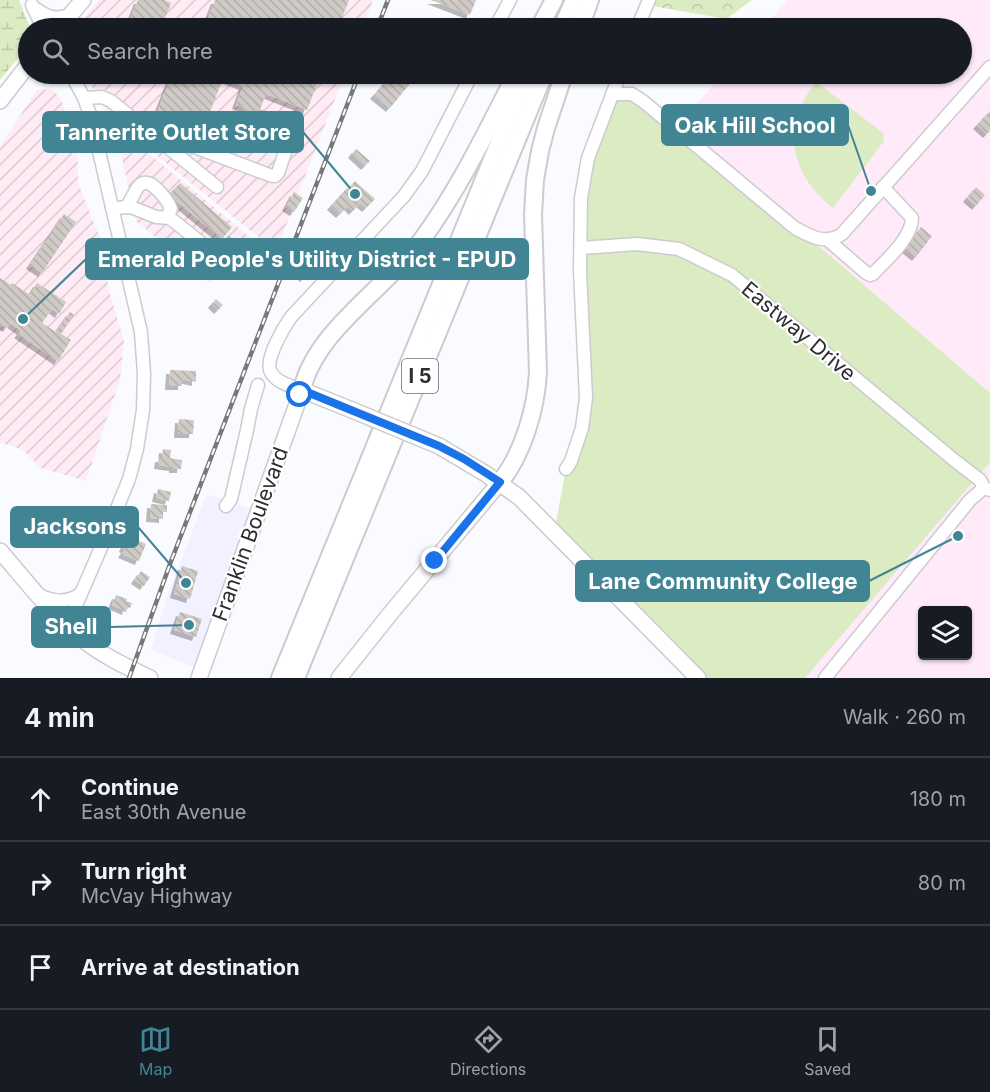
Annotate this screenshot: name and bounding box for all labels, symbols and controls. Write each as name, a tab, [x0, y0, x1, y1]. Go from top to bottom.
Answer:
search box	[18, 18, 972, 84]
icon: search	[39, 35, 72, 68]
text: Search here	[87, 38, 213, 64]
callout: Oak Hill School	[662, 105, 848, 145]
callout: Tannerite Outlet Store	[43, 112, 303, 152]
text: Oak Hill School	[674, 112, 836, 138]
text: Tannerite Outlet Store	[55, 119, 291, 145]
callout: Emerald People's Utility District - EPUD	[86, 239, 528, 279]
text: Emerald People's Utility District - EPUD	[98, 246, 516, 272]
street label: Eastway Drive	[737, 276, 861, 386]
road number: I 5	[402, 359, 438, 393]
route start	[286, 381, 312, 407]
street label: Franklin Boulevard	[207, 444, 293, 624]
callout: Jacksons	[11, 507, 138, 547]
text: Jacksons	[23, 513, 127, 539]
route end	[421, 547, 447, 573]
callout: Lane Community College	[576, 561, 869, 601]
text: Lane Community College	[588, 568, 858, 594]
map controls	[918, 606, 972, 660]
button: layers	[918, 606, 972, 660]
callout: Shell	[32, 607, 110, 647]
text: Shell	[44, 613, 98, 639]
text: 4 min	[24, 702, 95, 733]
text: Walk · 260 m	[843, 705, 966, 729]
text: Continue	[81, 774, 179, 800]
icon: ahead	[24, 783, 57, 816]
text: 180 m	[910, 787, 966, 811]
text: East 30th Avenue	[81, 800, 247, 824]
text: Turn right	[81, 858, 187, 884]
icon: right	[24, 867, 57, 900]
text: 80 m	[918, 871, 966, 895]
text: McVay Highway	[81, 884, 232, 908]
icon: arrive	[24, 951, 57, 984]
text: Arrive at destination	[81, 954, 300, 980]
tab: Map	[139, 1023, 172, 1079]
tab: Directions	[450, 1023, 526, 1079]
tab: Saved	[804, 1023, 851, 1079]

